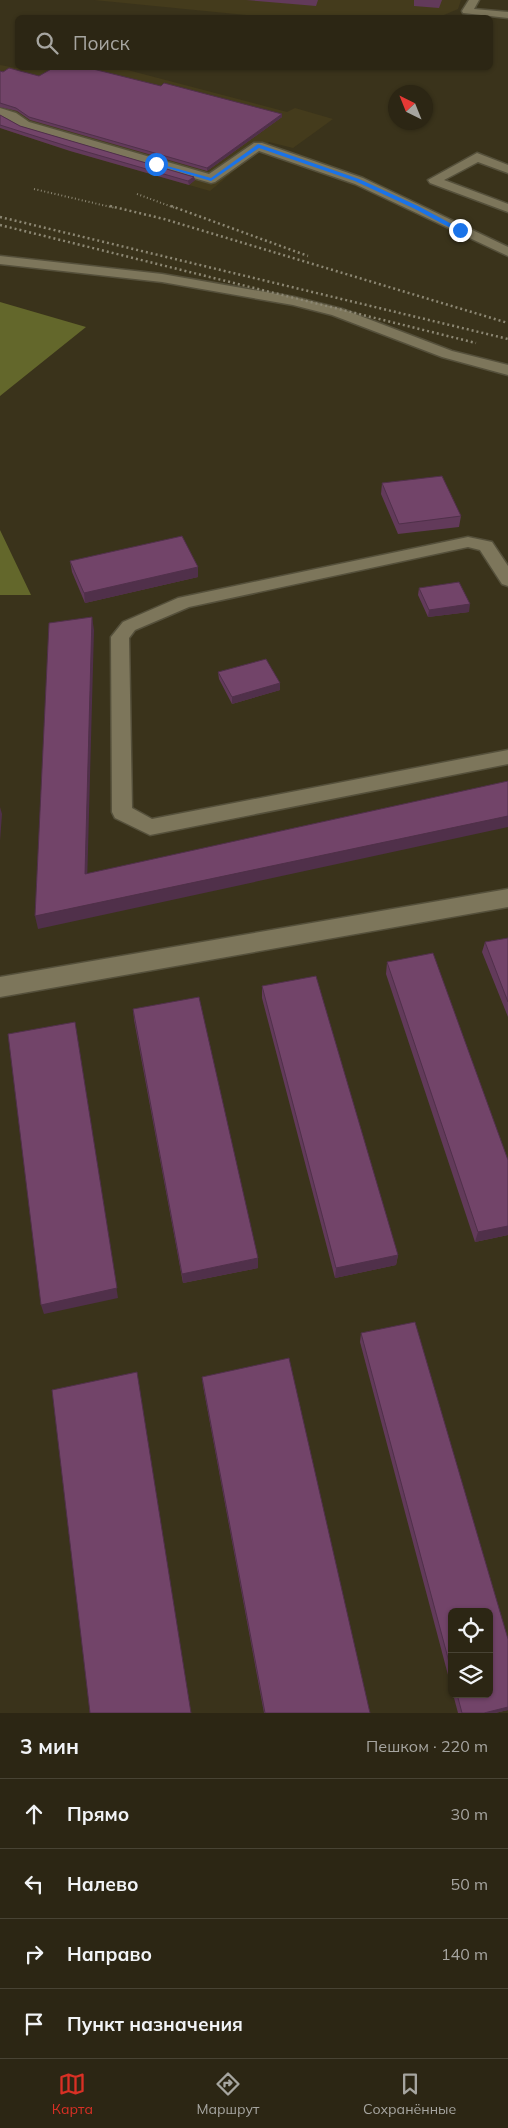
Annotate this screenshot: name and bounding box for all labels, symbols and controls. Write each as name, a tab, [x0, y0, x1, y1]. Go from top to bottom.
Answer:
search box	[15, 15, 493, 70]
icon: search	[33, 29, 61, 57]
text: Поиск	[73, 31, 130, 55]
north arrow	[388, 85, 433, 130]
route start	[145, 153, 168, 176]
route end	[449, 219, 472, 242]
map controls	[448, 1608, 493, 1698]
button: locate	[448, 1608, 493, 1653]
button: layers	[448, 1653, 493, 1698]
text: 3 мин	[20, 1733, 79, 1759]
text: Пешком · 220 m	[366, 1736, 488, 1756]
icon: ahead	[20, 1800, 48, 1828]
text: Прямо	[67, 1802, 129, 1826]
text: 30 m	[451, 1804, 488, 1824]
icon: left	[20, 1870, 48, 1898]
text: Налево	[67, 1872, 139, 1896]
text: 50 m	[451, 1874, 488, 1894]
icon: right	[20, 1940, 48, 1968]
text: Направо	[67, 1942, 152, 1966]
text: 140 m	[441, 1944, 488, 1964]
icon: arrive	[20, 2010, 48, 2038]
text: Пункт назначения	[67, 2012, 243, 2036]
tab: Карта	[52, 2070, 93, 2118]
tab: Маршрут	[197, 2070, 259, 2118]
tab: Сохранённые	[363, 2070, 456, 2118]

